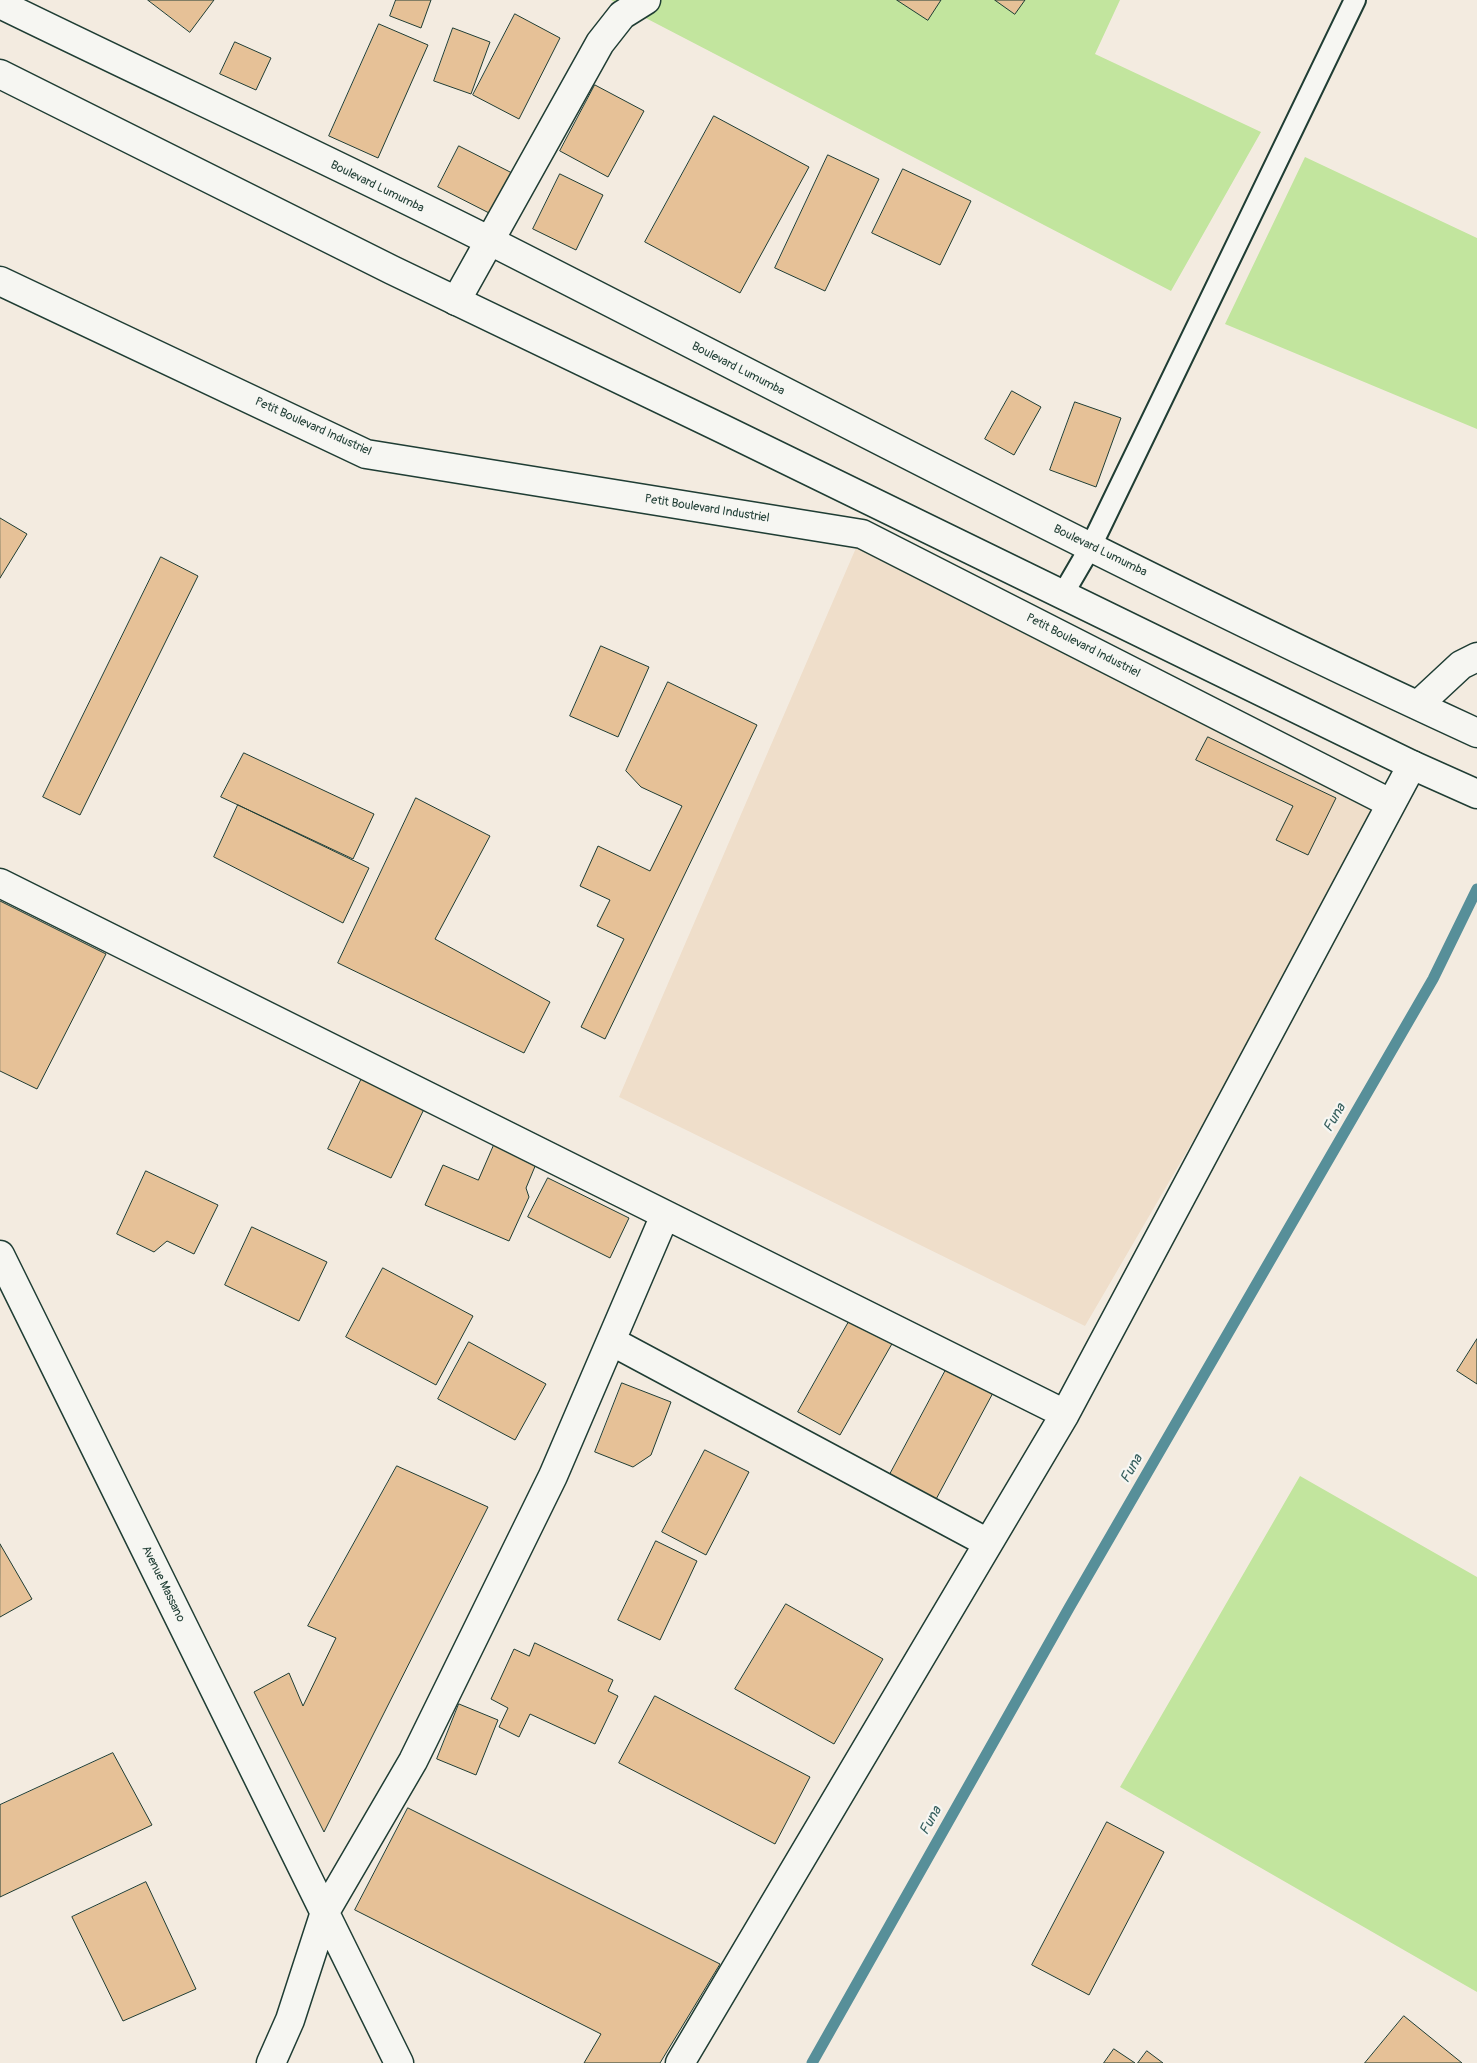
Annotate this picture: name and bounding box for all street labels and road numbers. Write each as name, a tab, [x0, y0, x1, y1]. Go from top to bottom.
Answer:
street label: Boulevard Lumumba	[328, 158, 426, 216]
street label: Boulevard Lumumba	[689, 339, 787, 399]
street label: Petit Boulevard Industriel	[253, 395, 373, 459]
street label: Petit Boulevard Industriel	[644, 492, 770, 526]
street label: Boulevard Lumumba	[1051, 522, 1149, 580]
street label: Petit Boulevard Industriel	[1024, 611, 1142, 681]
street label: Avenue Massano	[138, 1543, 188, 1625]

